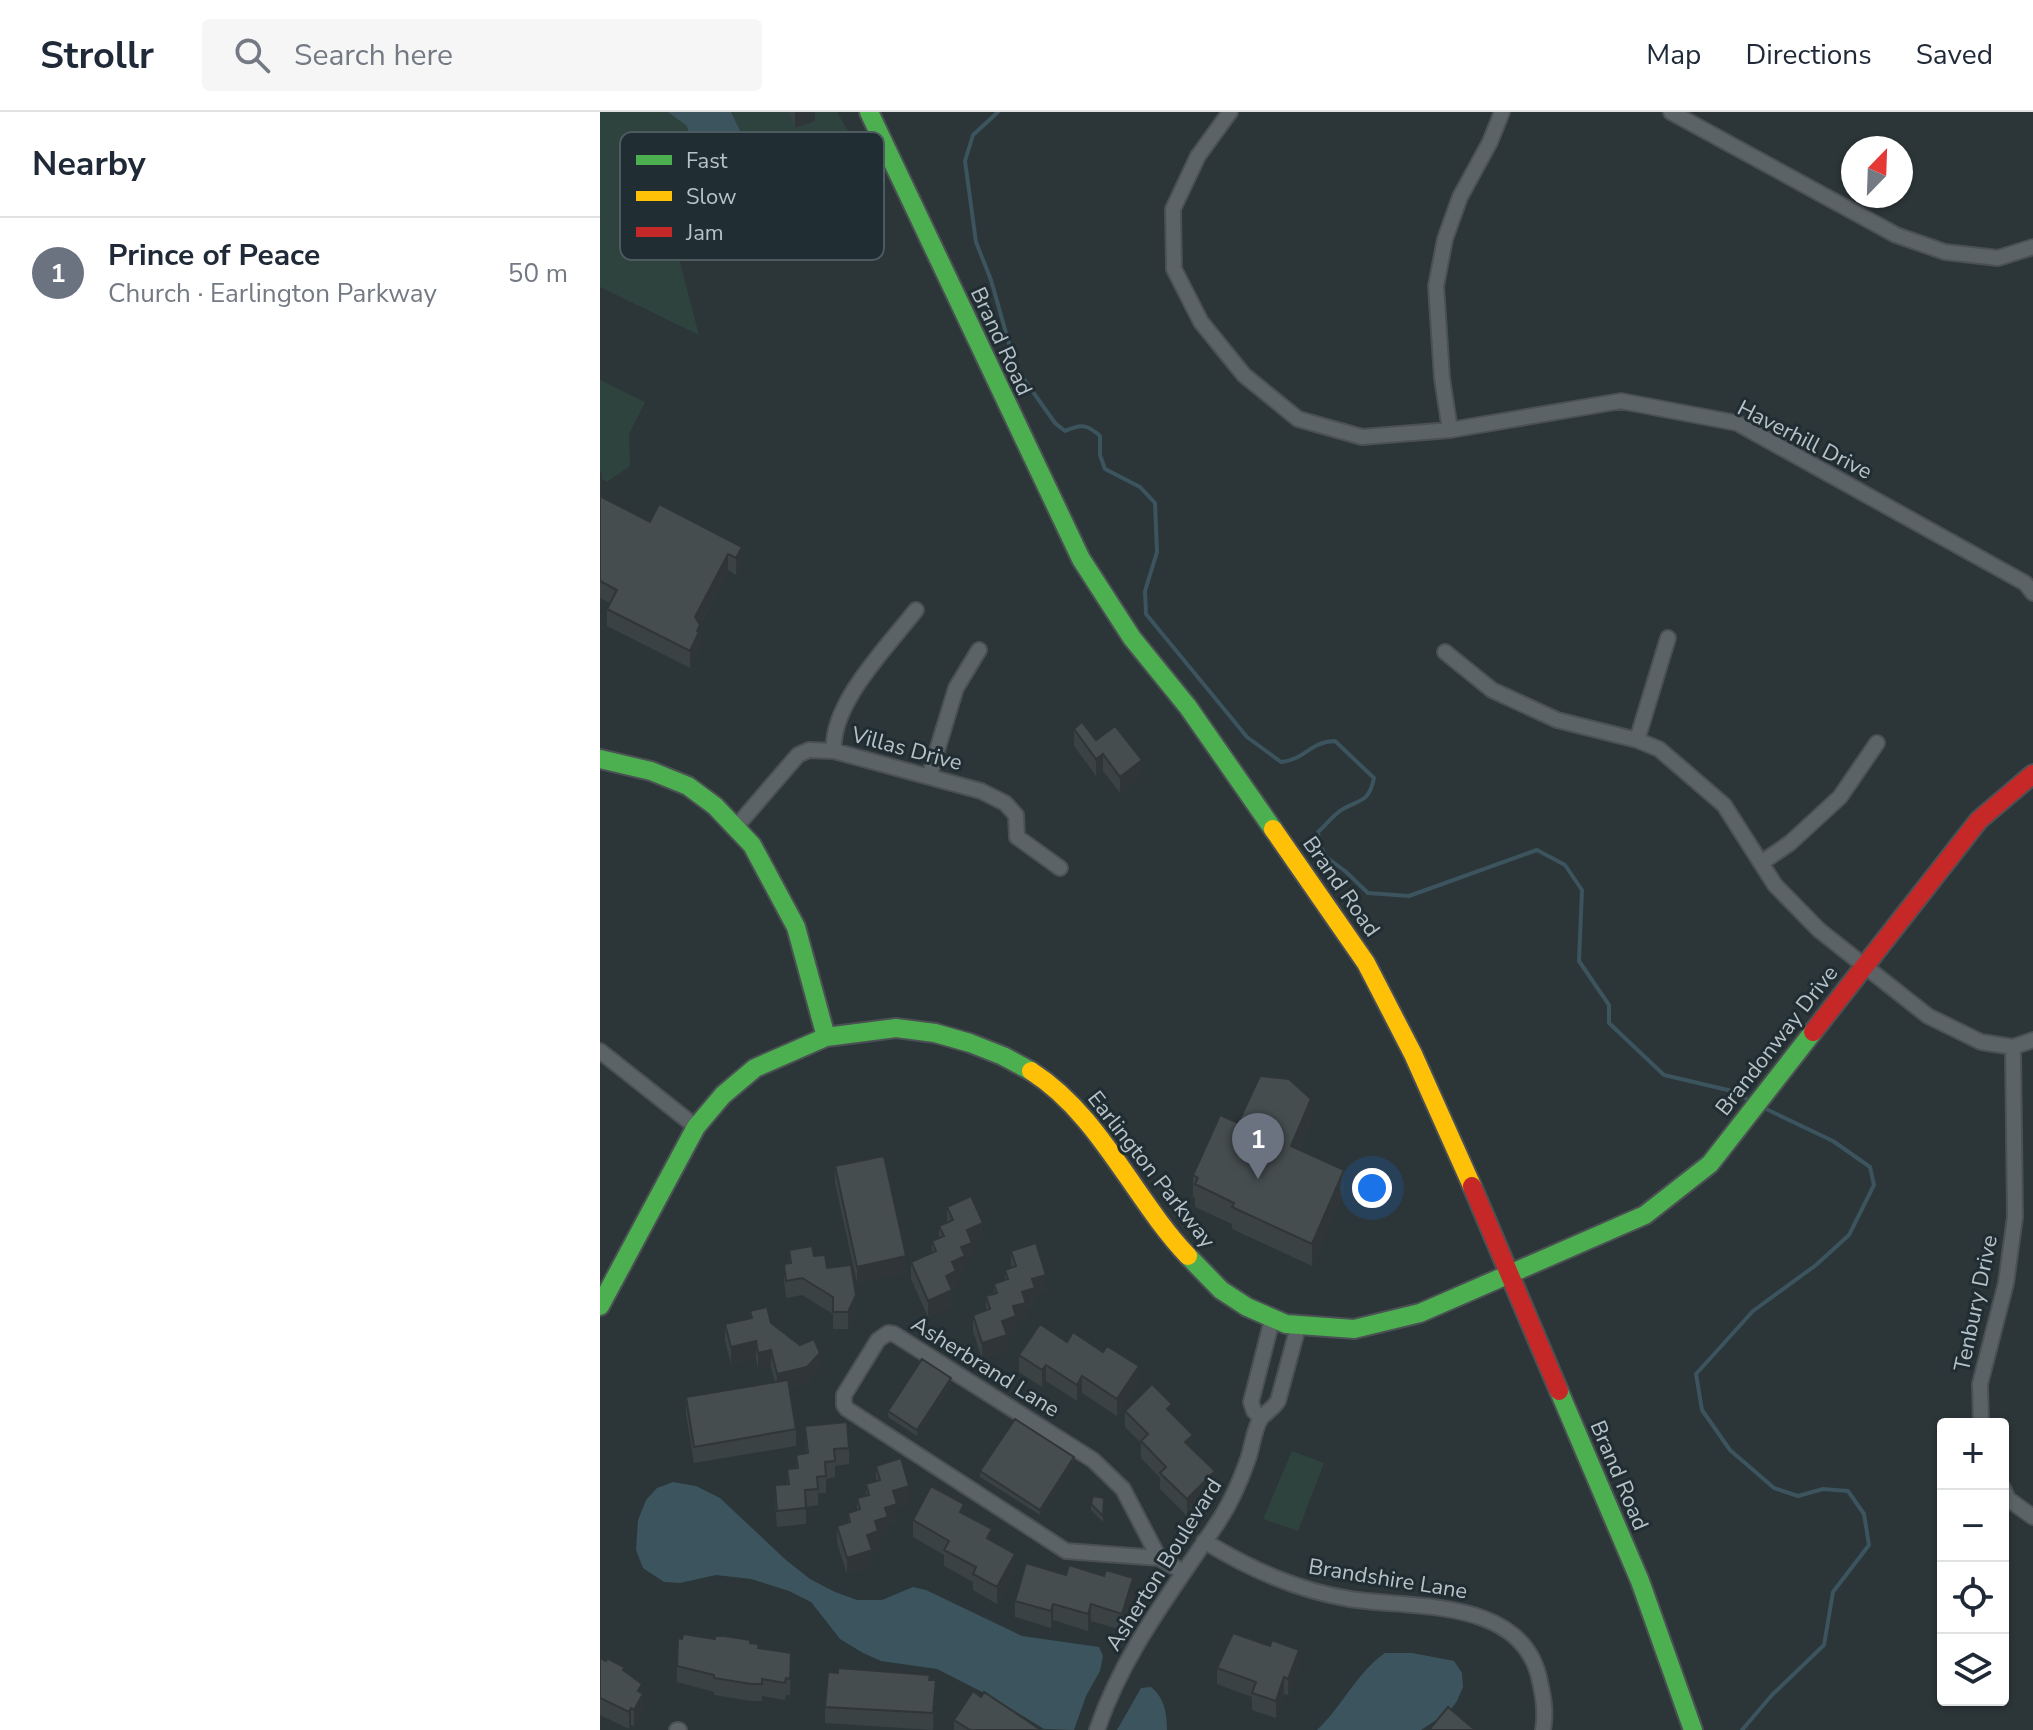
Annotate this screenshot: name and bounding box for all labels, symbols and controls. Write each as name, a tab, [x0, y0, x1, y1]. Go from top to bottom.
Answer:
search box	[202, 19, 762, 91]
text: Strollr	[40, 30, 154, 81]
icon: search	[230, 33, 274, 77]
text: Search here	[294, 35, 453, 76]
text: Map	[1646, 36, 1701, 74]
text: Directions	[1745, 36, 1872, 74]
text: Saved	[1916, 36, 1993, 74]
legend	[620, 132, 884, 260]
north arrow	[1841, 136, 1913, 208]
text: Nearby	[32, 141, 146, 187]
text: Fast	[686, 146, 728, 176]
text: Slow	[686, 182, 737, 212]
text: Jam	[685, 218, 724, 248]
text: Prince of Peace	[108, 235, 320, 276]
text: 1	[50, 256, 66, 291]
text: 50 m	[508, 256, 568, 291]
text: Church · Earlington Parkway	[108, 276, 437, 311]
street label: Brand Road	[963, 282, 1039, 401]
street label: Haverhill Drive	[1732, 393, 1877, 487]
street label: Villas Drive	[847, 720, 965, 778]
street label: Brand Road	[1295, 830, 1387, 943]
street label: Brandonway Drive	[1709, 959, 1845, 1122]
street label: Earlington Parkway	[1080, 1085, 1223, 1255]
pin: 1	[1232, 1113, 1284, 1179]
your location	[1352, 1168, 1392, 1208]
street label: Tenbury Drive	[1947, 1232, 2005, 1374]
street label: Asherbrand Lane	[906, 1309, 1065, 1425]
street label: Brand Road	[1583, 1416, 1656, 1535]
map controls	[1937, 1418, 2009, 1706]
button: +	[1937, 1418, 2009, 1490]
street label: Asherton Boulevard	[1099, 1473, 1229, 1656]
button: −	[1937, 1490, 2009, 1562]
street label: Brandshire Lane	[1306, 1552, 1470, 1606]
button: locate	[1937, 1562, 2009, 1634]
button: layers	[1937, 1634, 2009, 1706]

